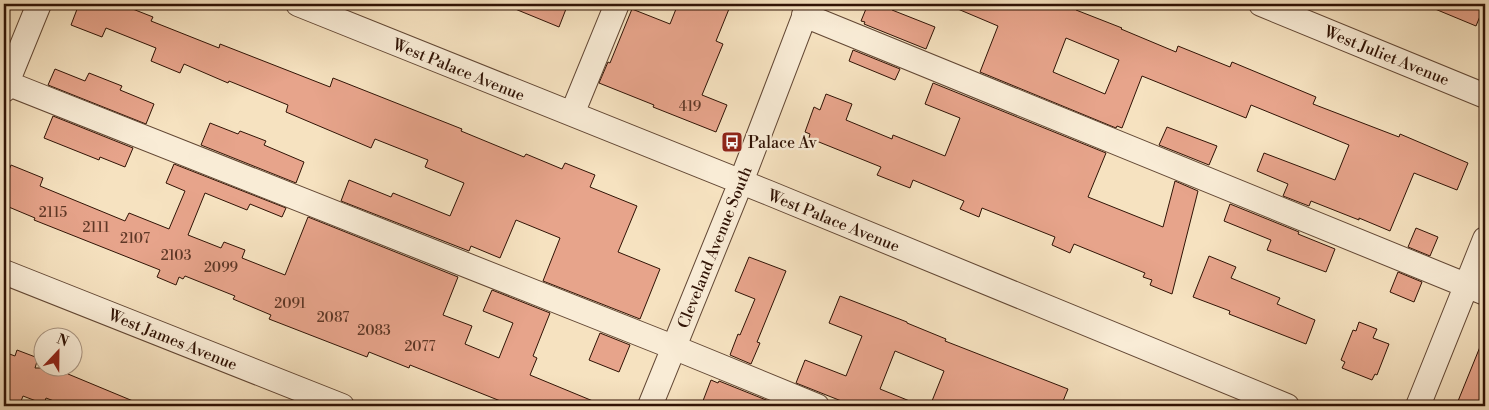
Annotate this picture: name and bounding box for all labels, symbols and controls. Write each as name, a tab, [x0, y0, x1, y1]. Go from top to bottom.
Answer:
street label: West Juliet Avenue	[1320, 21, 1452, 90]
street label: West Palace Avenue	[389, 34, 528, 106]
house number: 419	[679, 98, 701, 116]
bus stop icon: Palace Av	[720, 130, 744, 154]
place label: Palace Av	[748, 133, 818, 153]
street label: Cleveland Avenue South	[673, 163, 757, 331]
street label: West Palace Avenue	[764, 185, 903, 257]
house number: 2115	[39, 204, 67, 222]
house number: 2111	[82, 219, 110, 237]
house number: 2107	[120, 230, 150, 248]
house number: 2103	[161, 247, 192, 265]
house number: 2099	[204, 259, 238, 277]
house number: 2091	[274, 295, 306, 313]
street label: West James Avenue	[104, 304, 240, 375]
house number: 2087	[317, 309, 349, 327]
house number: 2083	[357, 322, 391, 340]
north arrow	[32, 328, 82, 378]
text: N	[54, 330, 71, 351]
house number: 2077	[404, 338, 436, 356]

